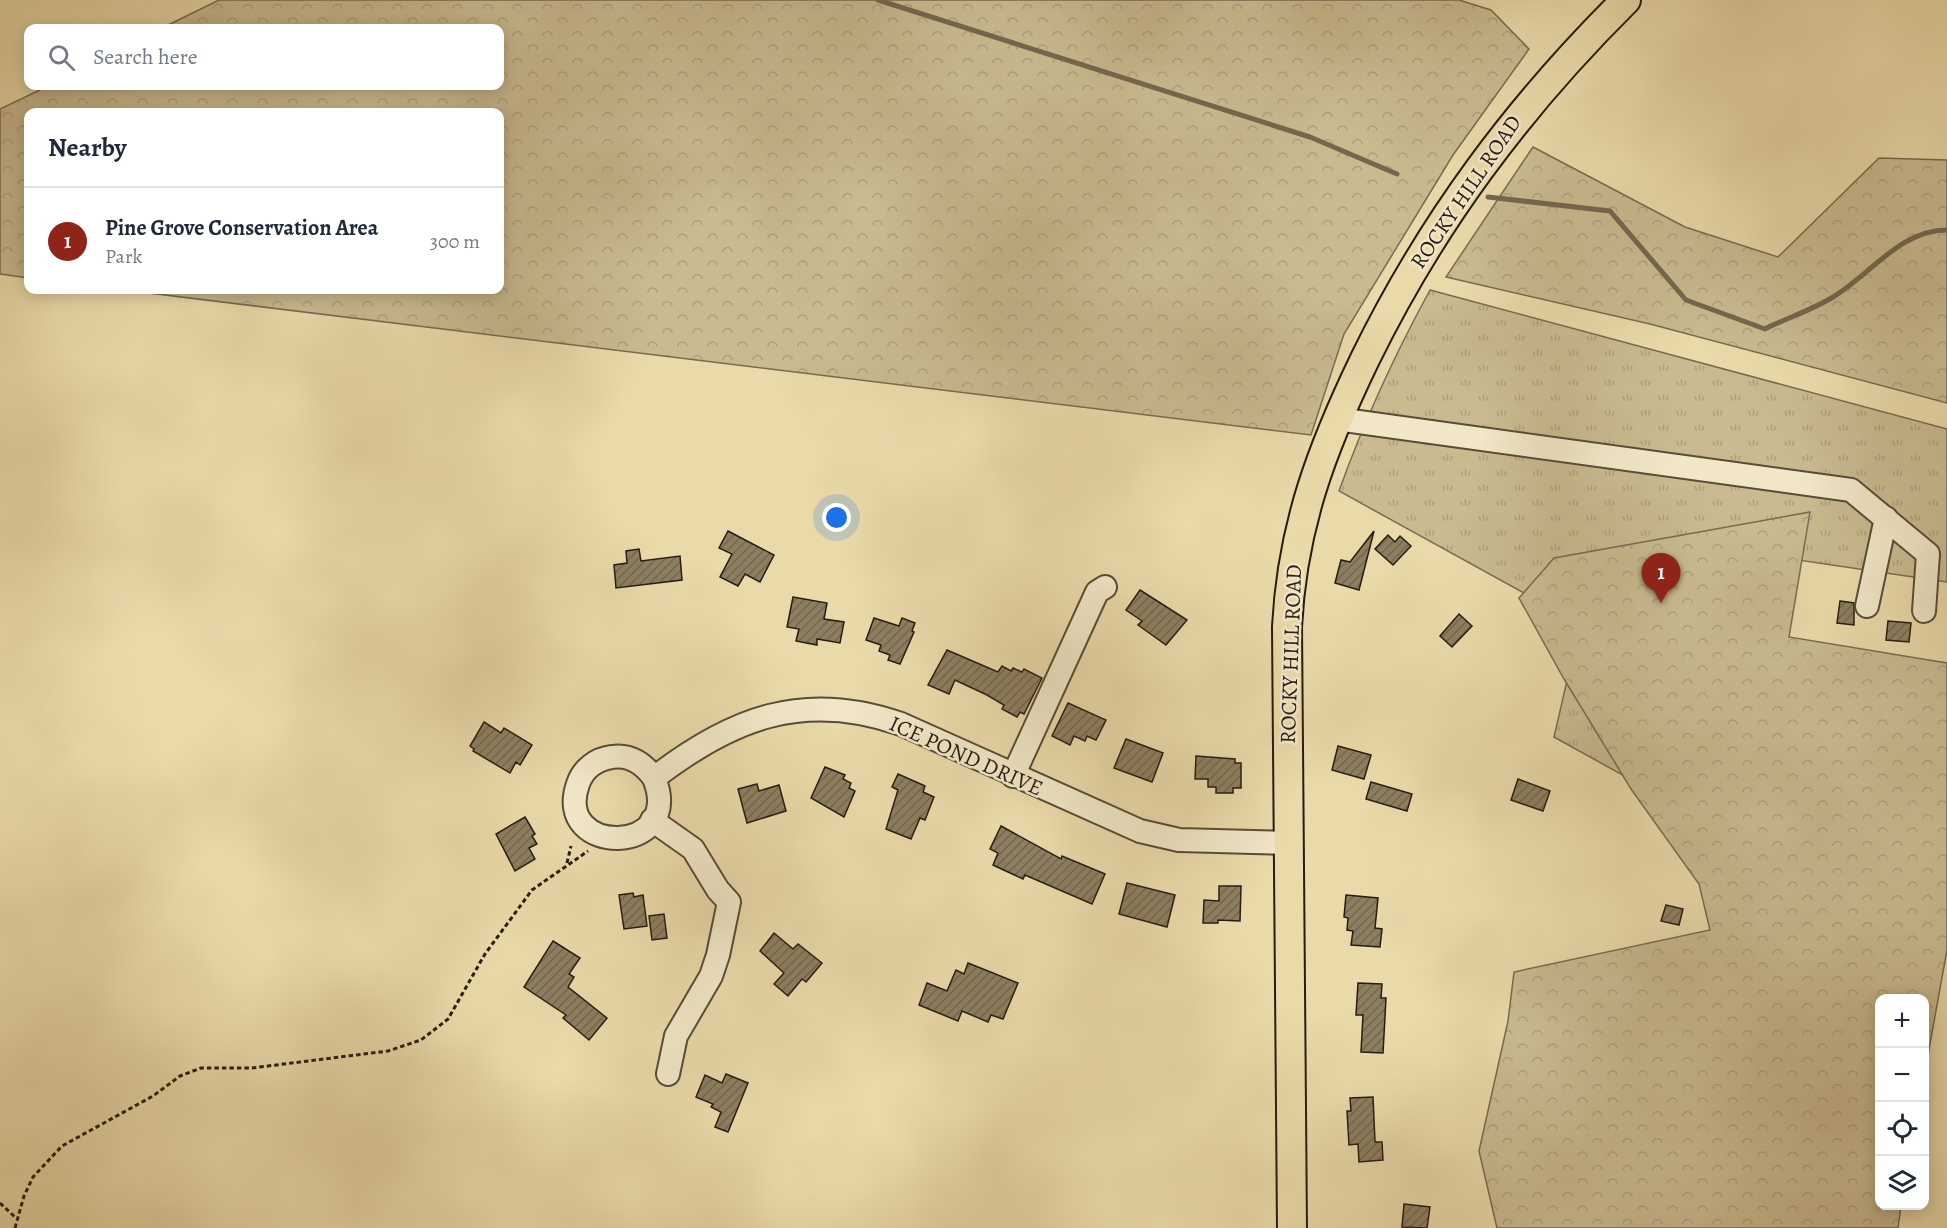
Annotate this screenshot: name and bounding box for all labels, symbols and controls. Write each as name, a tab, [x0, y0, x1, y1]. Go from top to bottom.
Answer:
search box	[24, 24, 504, 90]
icon: search	[45, 41, 78, 74]
text: Search here	[93, 42, 198, 72]
street label: ROCKY HILL ROAD	[1403, 109, 1529, 275]
text: Nearby	[48, 130, 127, 165]
text: Pine Grove Conservation Area	[105, 213, 378, 243]
text: 1	[64, 228, 71, 255]
text: 300 m	[430, 228, 480, 255]
text: Park	[105, 243, 143, 270]
your location	[822, 503, 851, 532]
pin: 1	[1642, 554, 1680, 603]
street label: ROCKY HILL ROAD	[1273, 564, 1309, 744]
street label: ICE POND DRIVE	[884, 709, 1048, 803]
map controls	[1875, 994, 1929, 1210]
button: +	[1875, 994, 1929, 1048]
button: −	[1875, 1048, 1929, 1102]
button: locate	[1875, 1102, 1929, 1156]
button: layers	[1875, 1156, 1929, 1210]

